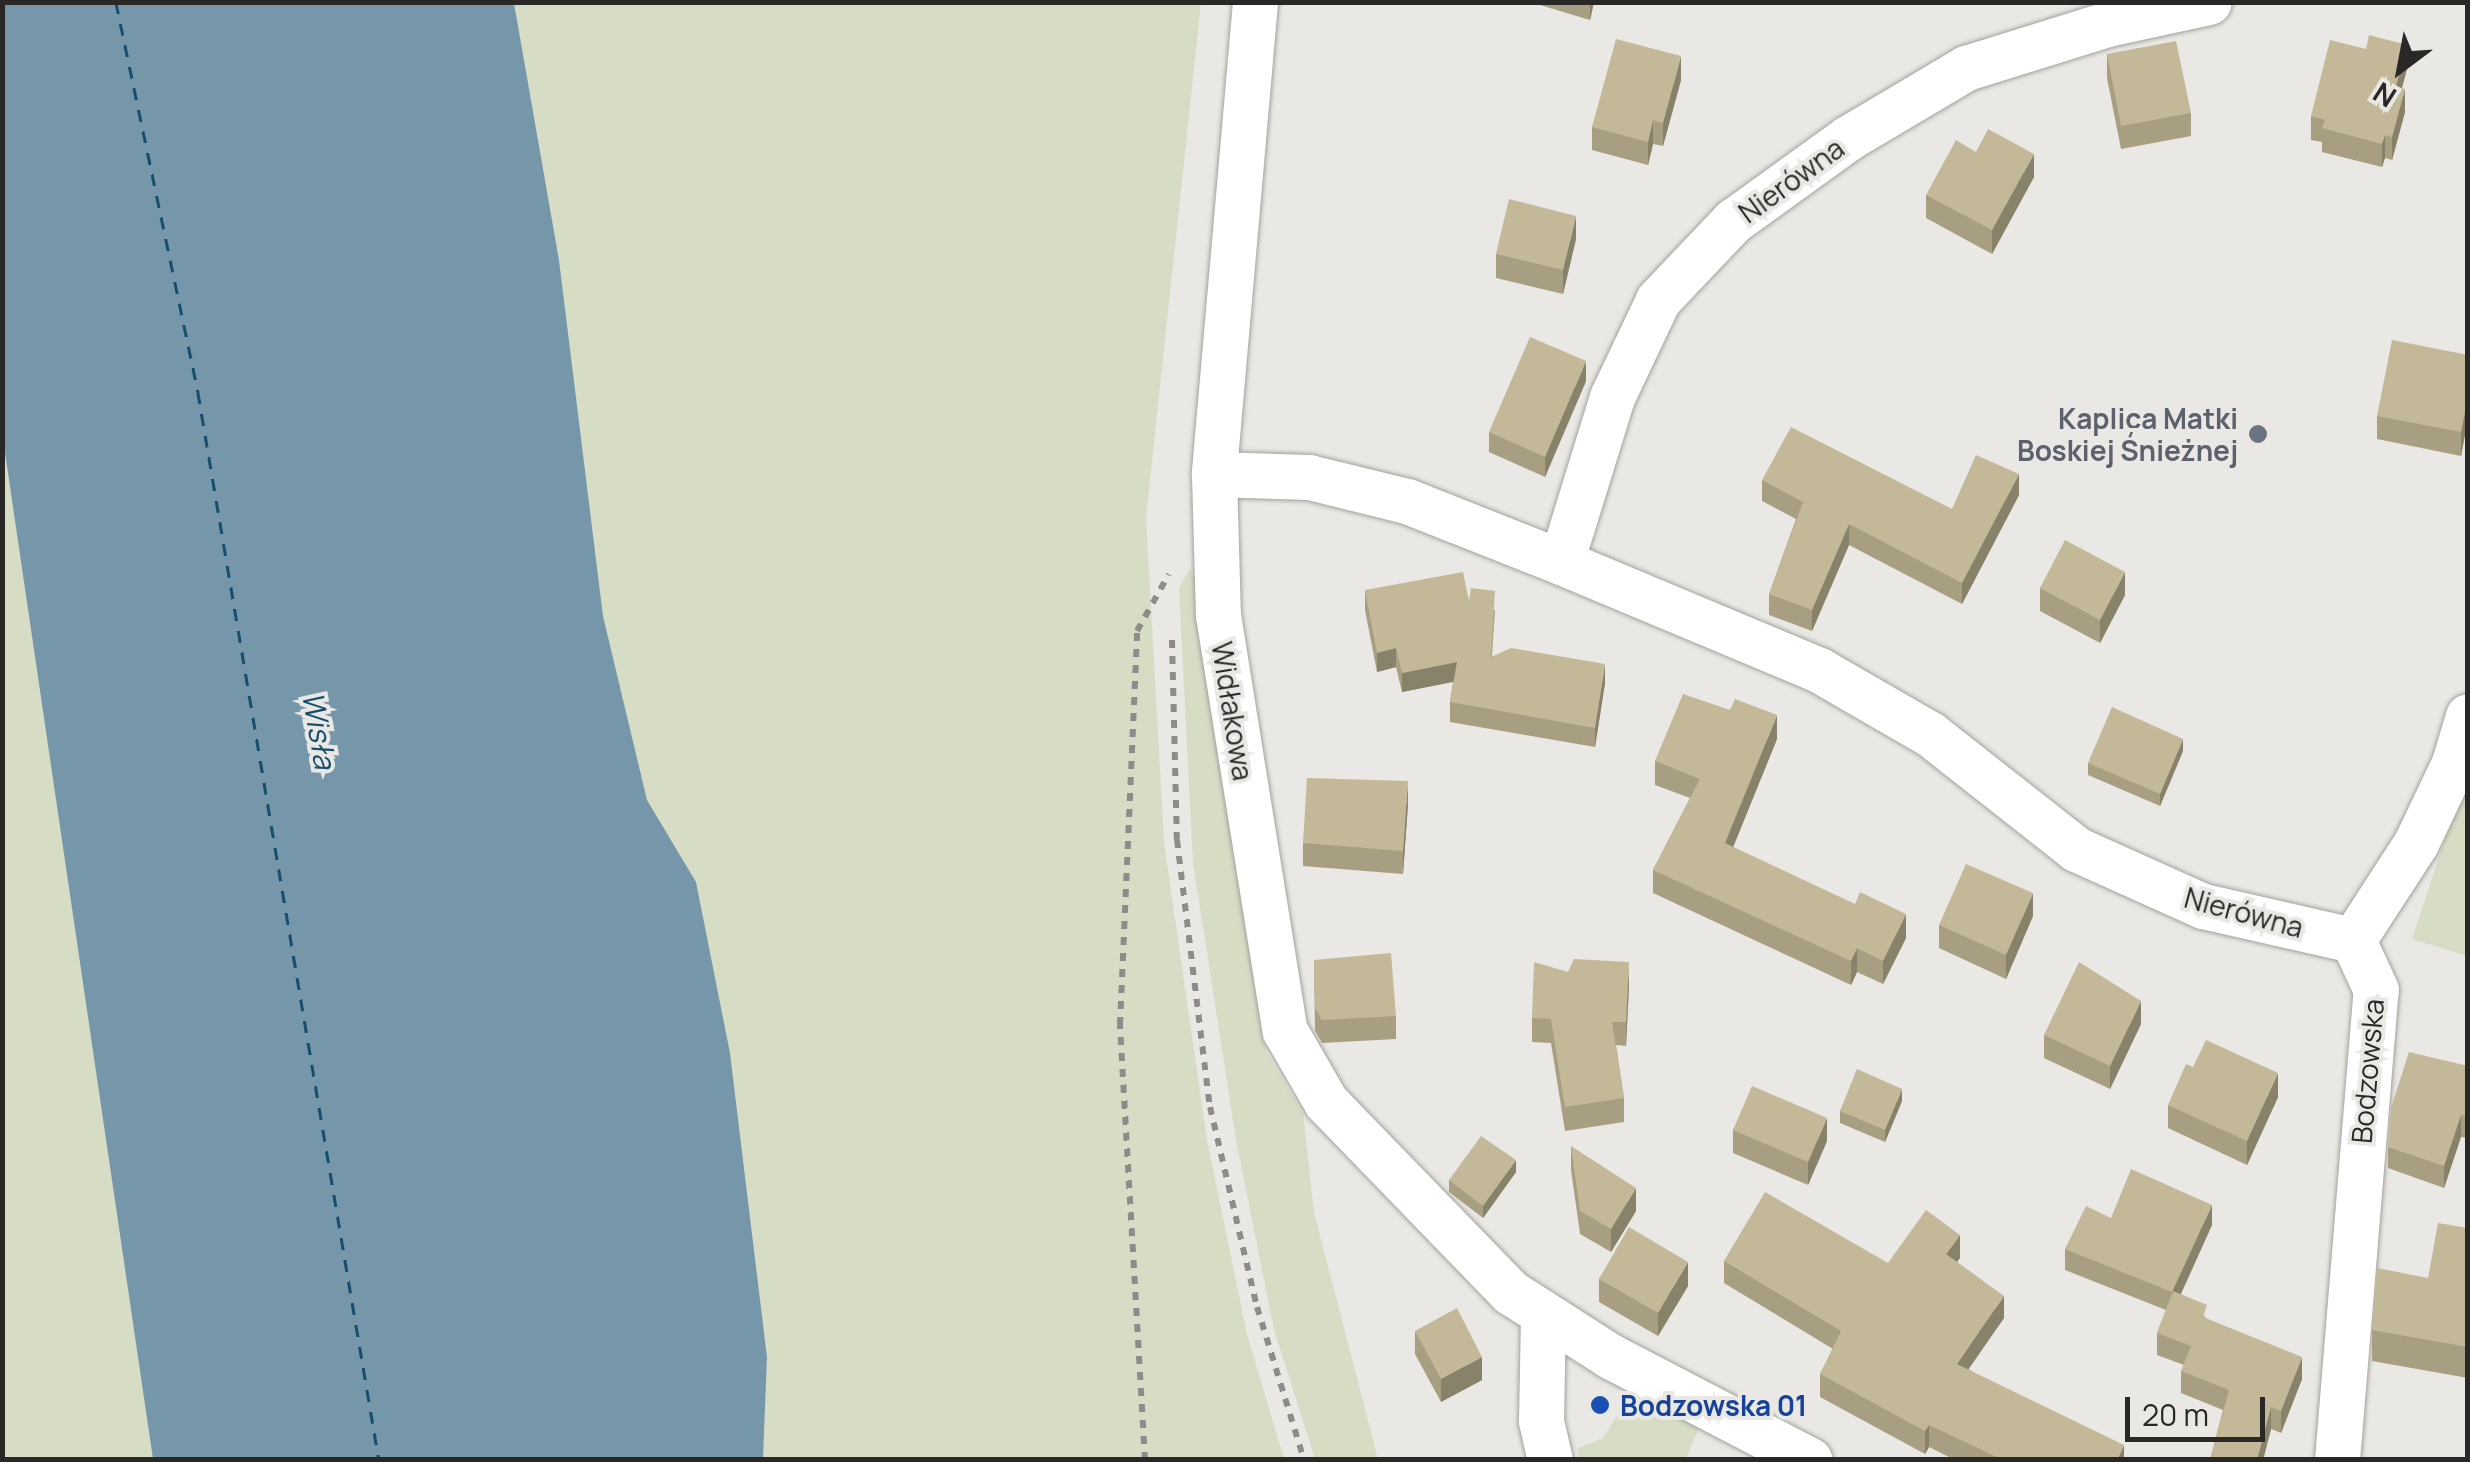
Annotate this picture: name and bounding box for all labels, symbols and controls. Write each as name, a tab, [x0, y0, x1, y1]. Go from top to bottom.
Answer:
north arrow	[2350, 20, 2450, 120]
text: N	[2366, 74, 2403, 117]
street label: Nierówna	[1732, 131, 1850, 229]
place label: Kaplica Matki Boskiej Śnieżnej	[2017, 401, 2238, 467]
marker: Kaplica Matki Boskiej Śnieżnej	[2247, 423, 2269, 445]
street label: Widłakowa	[1205, 639, 1261, 783]
water label: Wisła	[295, 689, 343, 771]
street label: Nierówna	[2181, 880, 2307, 944]
street label: Bodzowska	[2344, 997, 2390, 1145]
scale bar	[2130, 1377, 2270, 1439]
place label: Bodzowska 01	[1620, 1388, 1807, 1422]
marker: Bodzowska 01	[1589, 1394, 1611, 1416]
text: 20 m	[2142, 1394, 2209, 1435]

